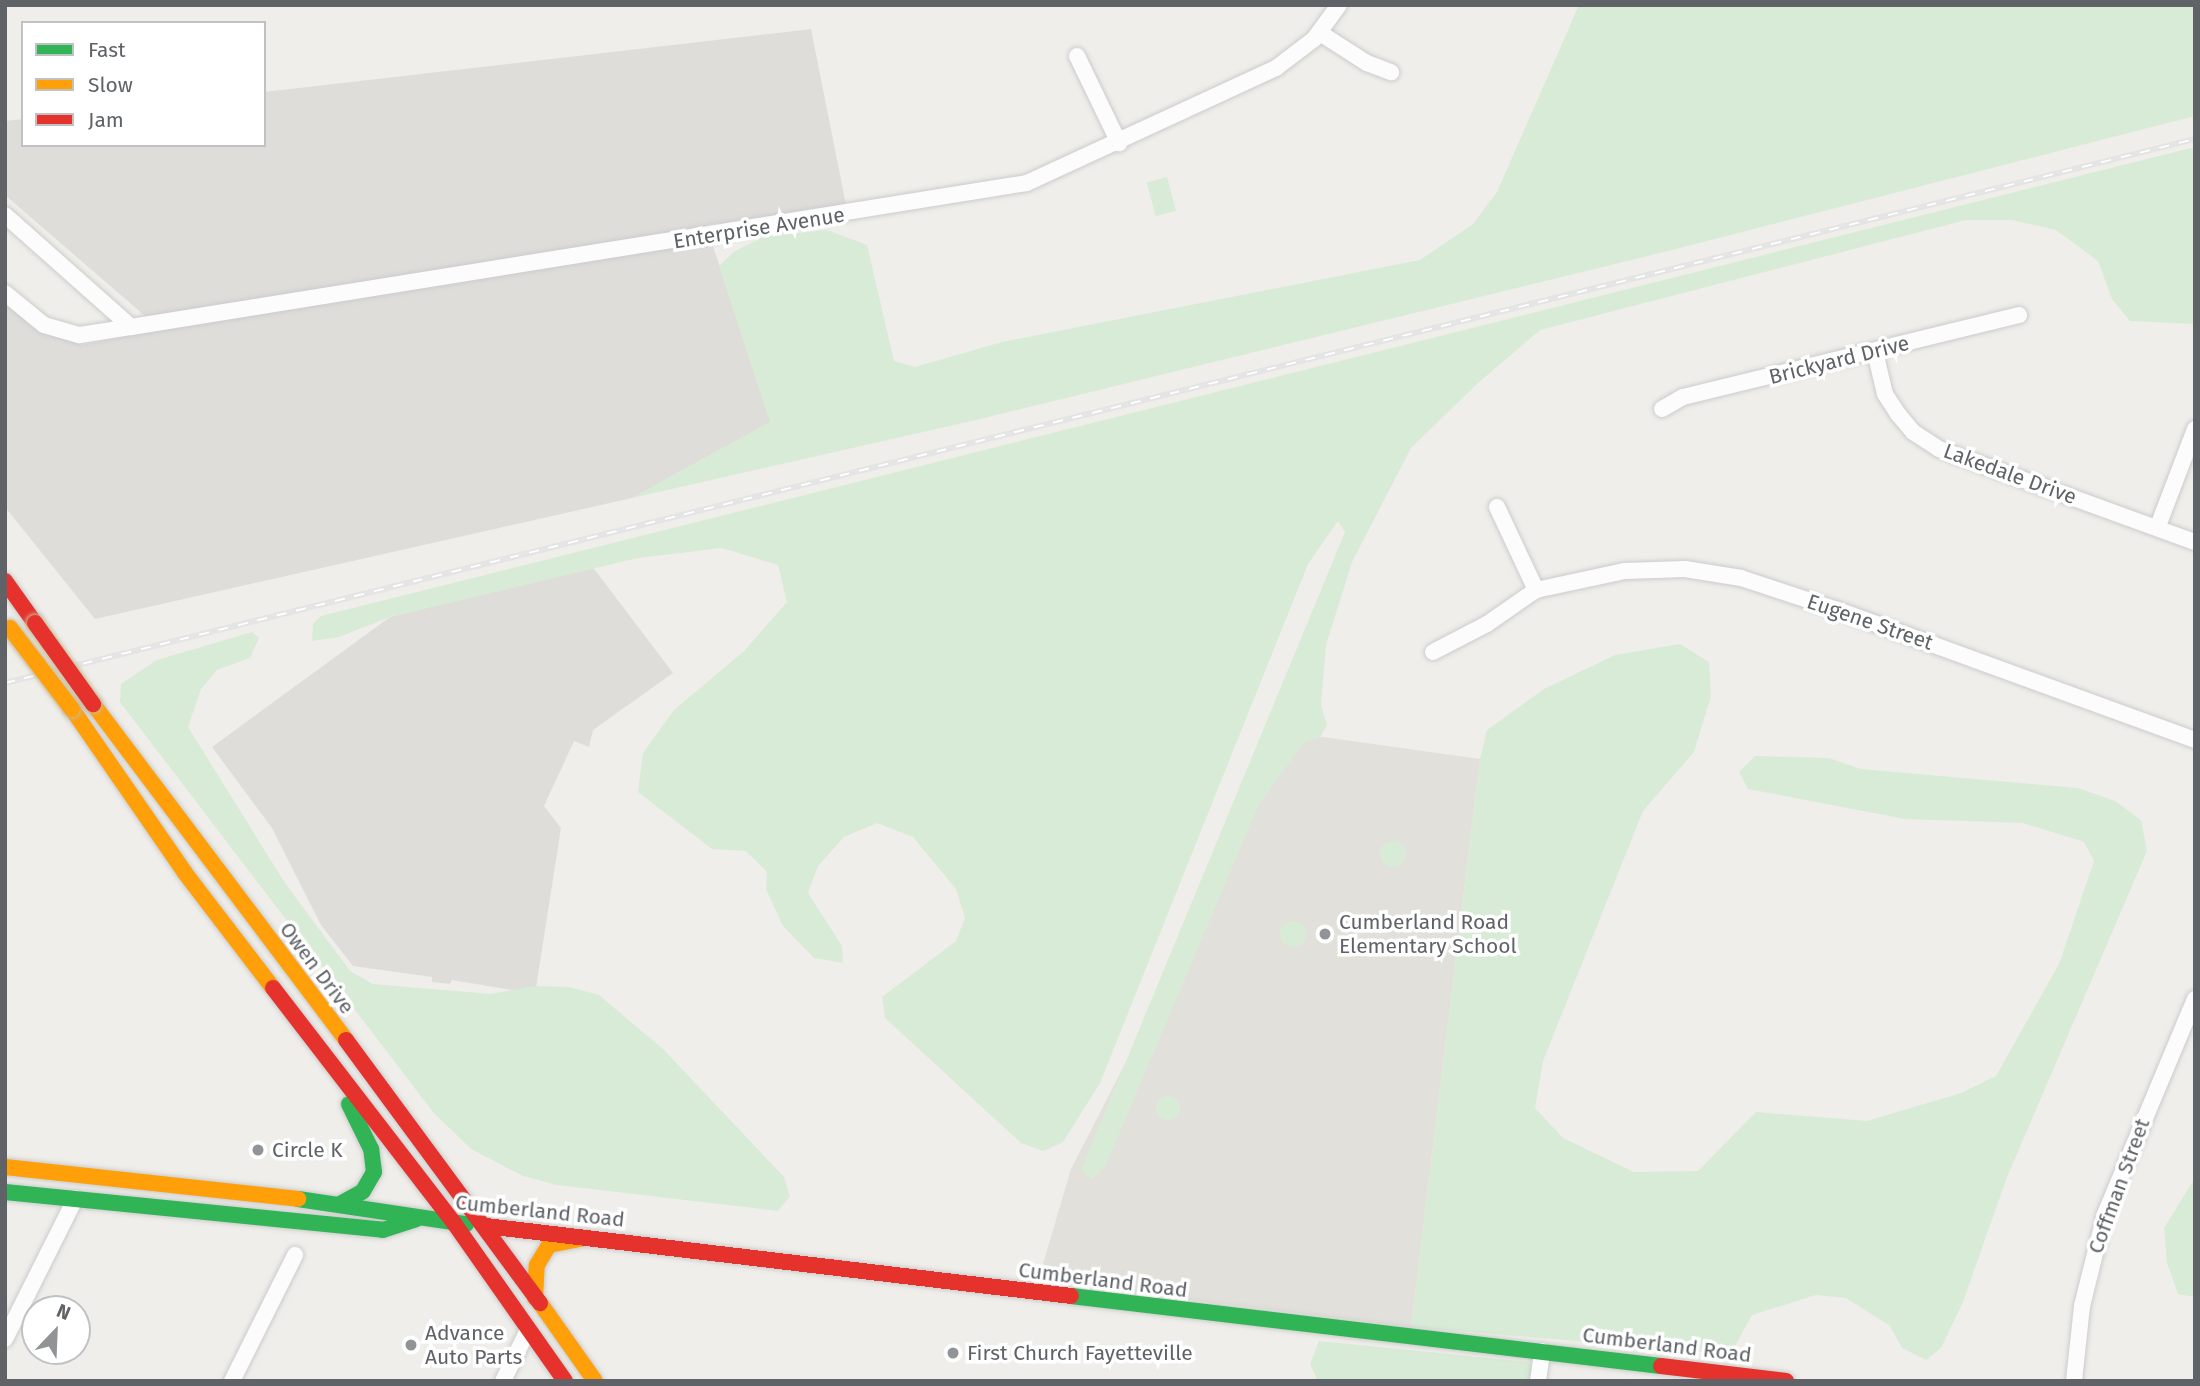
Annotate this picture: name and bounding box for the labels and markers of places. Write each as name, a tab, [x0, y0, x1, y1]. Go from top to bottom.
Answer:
place label: Cumberland Road Elementary School	[1339, 909, 1517, 959]
marker: Cumberland Road Elementary School	[1317, 926, 1333, 942]
place label: Circle K	[272, 1137, 343, 1163]
marker: Circle K	[250, 1142, 266, 1158]
place label: Advance Auto Parts	[425, 1320, 522, 1370]
marker: Advance Auto Parts	[403, 1337, 419, 1353]
place label: First Church Fayetteville	[967, 1340, 1193, 1366]
marker: First Church Fayetteville	[945, 1345, 961, 1361]

